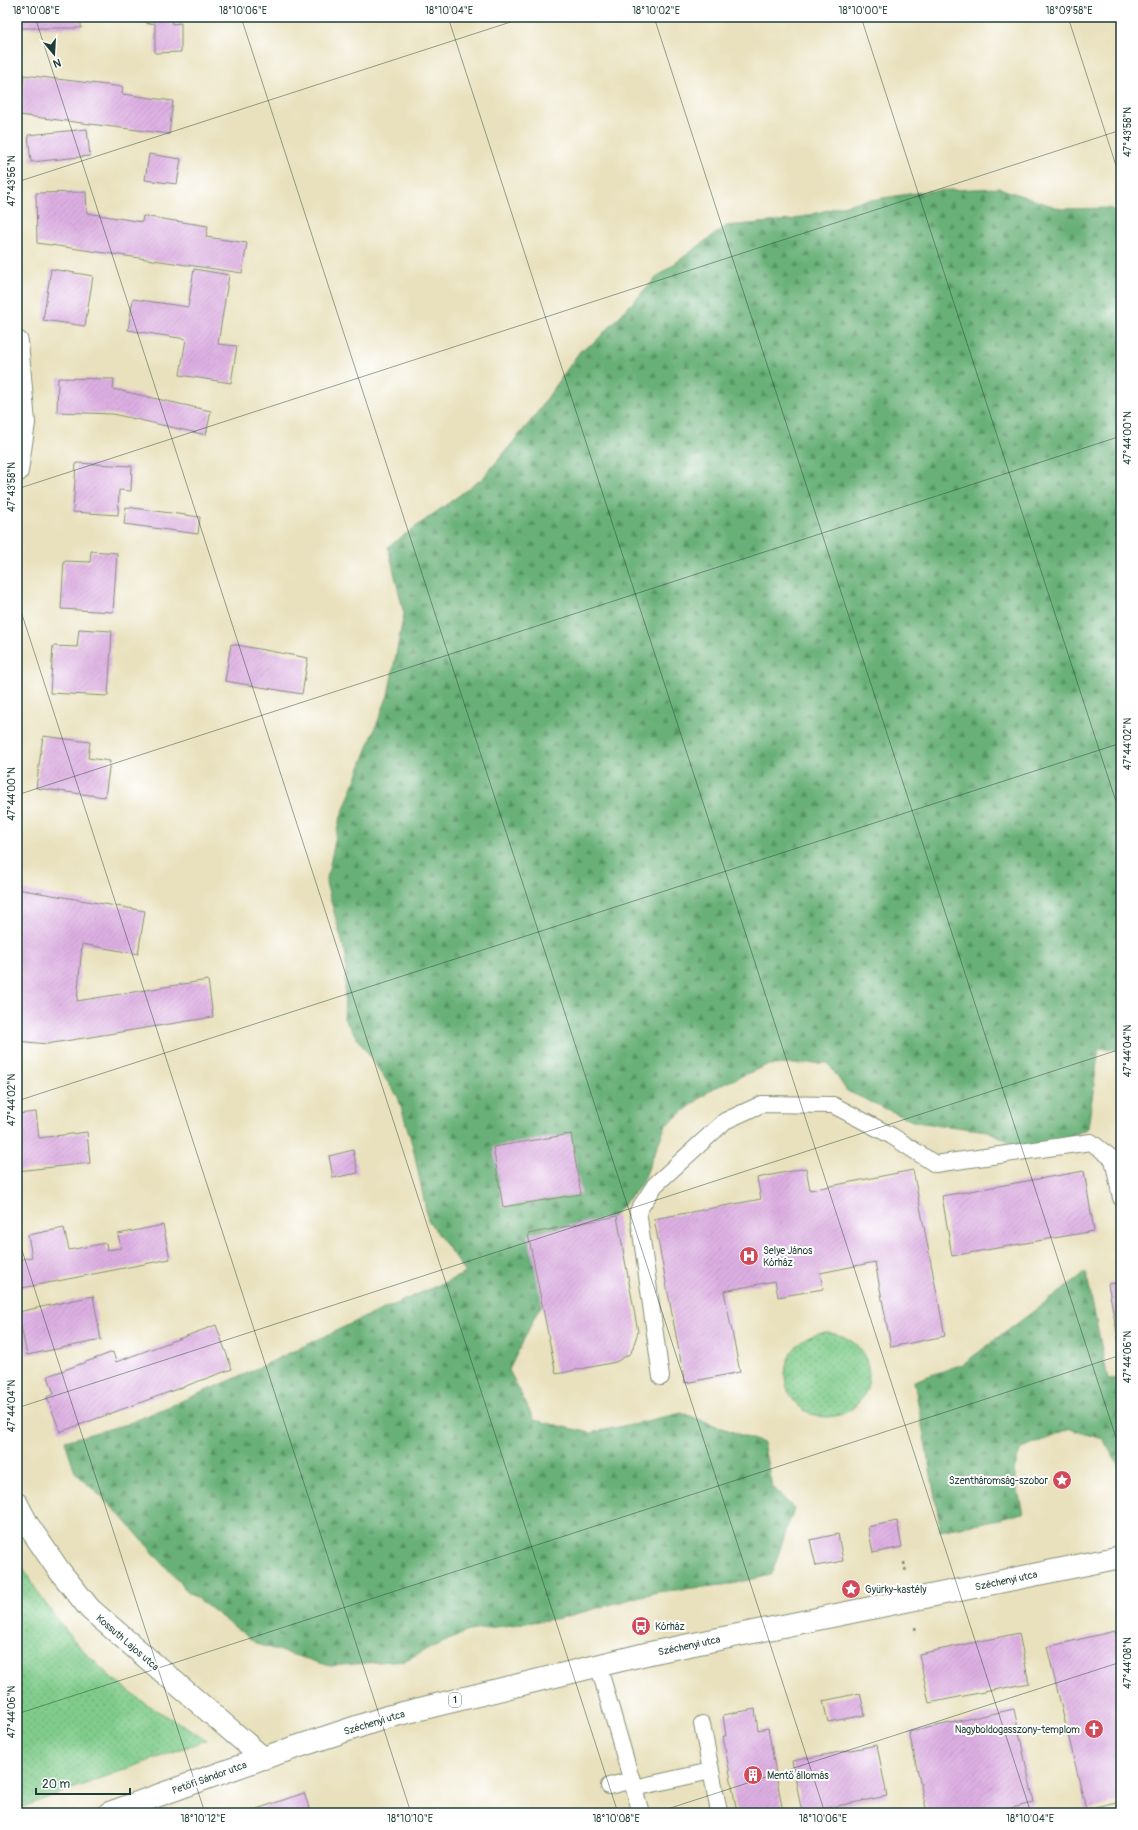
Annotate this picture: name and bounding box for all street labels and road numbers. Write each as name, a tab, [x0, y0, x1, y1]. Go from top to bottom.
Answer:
street label: Széchenyi utca	[974, 1568, 1039, 1593]
street label: Kossuth Lajos utca	[93, 1612, 162, 1674]
street label: Széchenyi utca	[657, 1633, 722, 1658]
road number: 1	[449, 1693, 461, 1707]
street label: Széchenyi utca	[342, 1708, 407, 1738]
street label: Petőfi Sándor utca	[170, 1759, 249, 1797]

